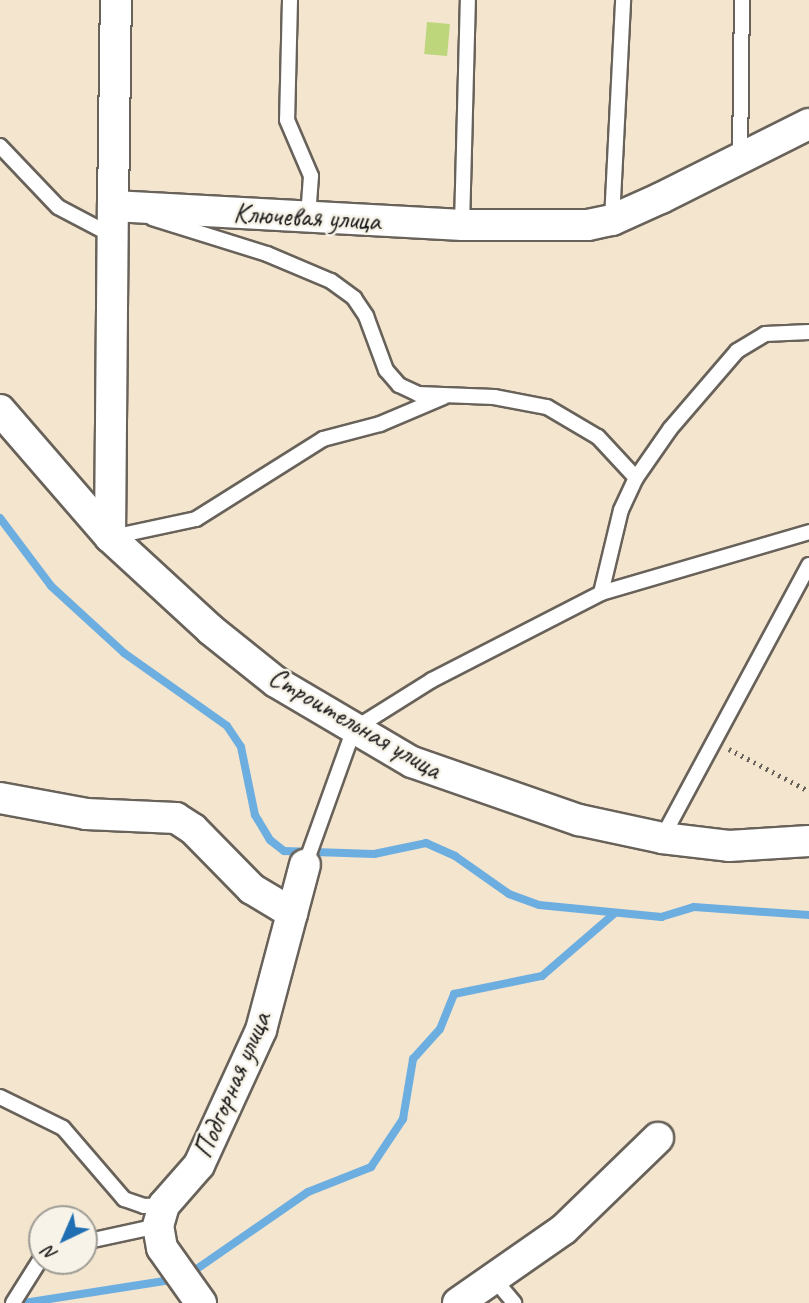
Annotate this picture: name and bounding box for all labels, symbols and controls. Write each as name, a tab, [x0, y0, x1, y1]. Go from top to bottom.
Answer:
street label: Ключевая улица	[232, 196, 382, 238]
street label: Строительная улица	[262, 660, 448, 786]
street label: Подгорная улица	[186, 1006, 278, 1164]
north arrow	[28, 1205, 98, 1275]
text: N	[37, 1241, 62, 1266]

